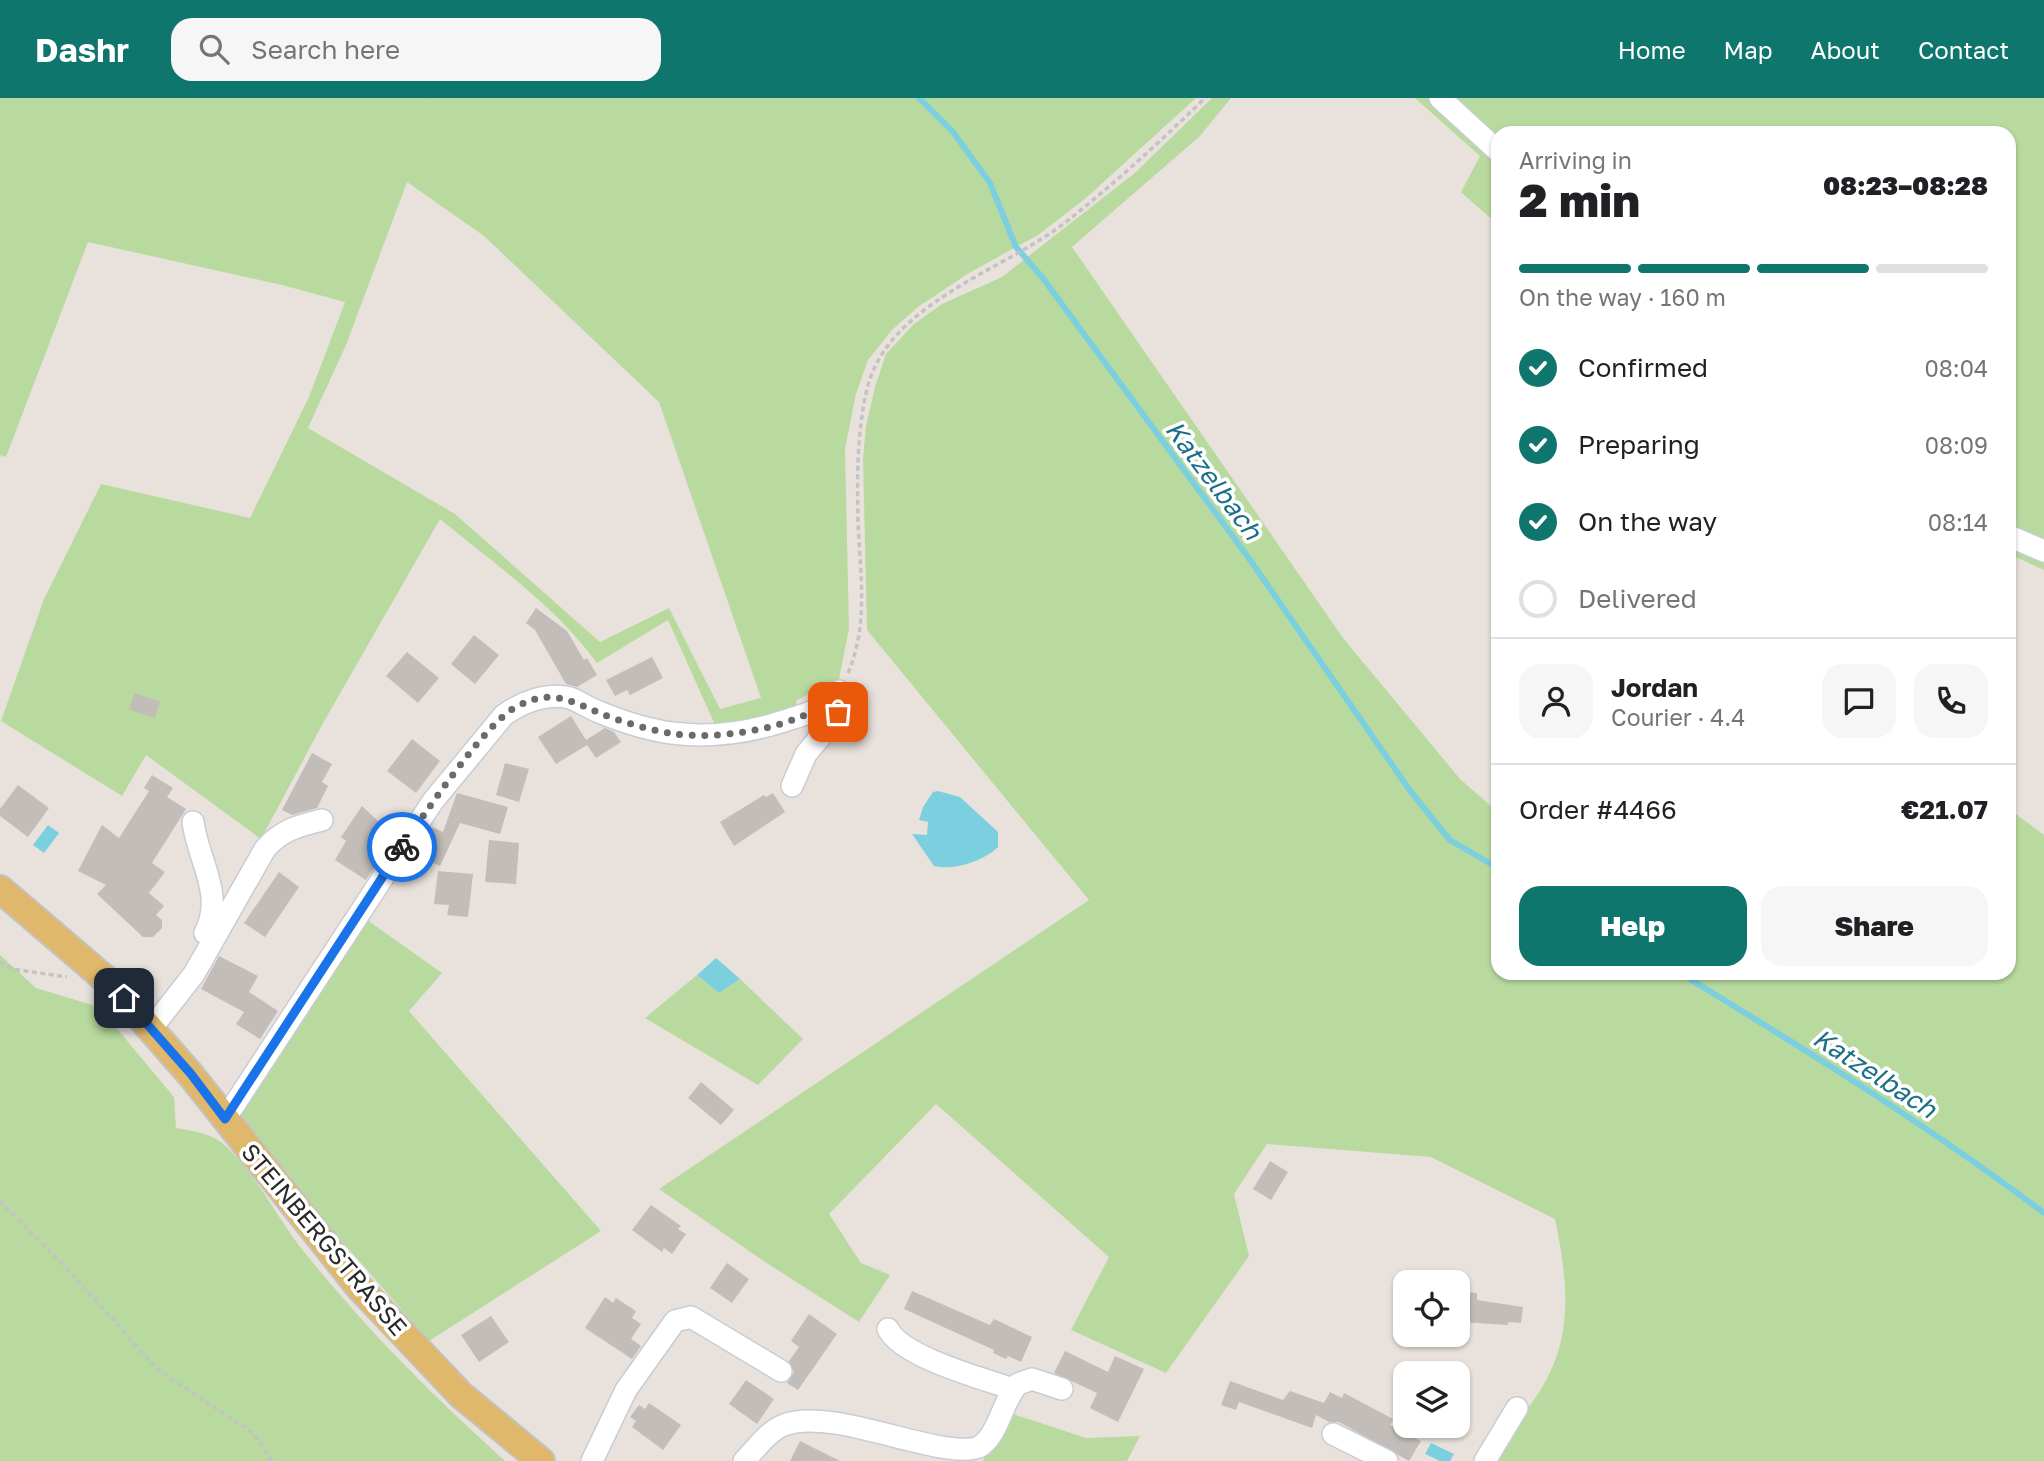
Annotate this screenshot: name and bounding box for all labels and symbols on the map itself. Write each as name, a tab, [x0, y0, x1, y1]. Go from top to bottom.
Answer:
water label: Katzelbach	[1159, 415, 1269, 546]
pin	[808, 682, 868, 742]
courier	[367, 812, 437, 882]
pin	[94, 968, 154, 1028]
water label: Katzelbach	[1808, 1022, 1943, 1125]
street label: STEINBERGSTRASSE	[236, 1137, 414, 1341]

